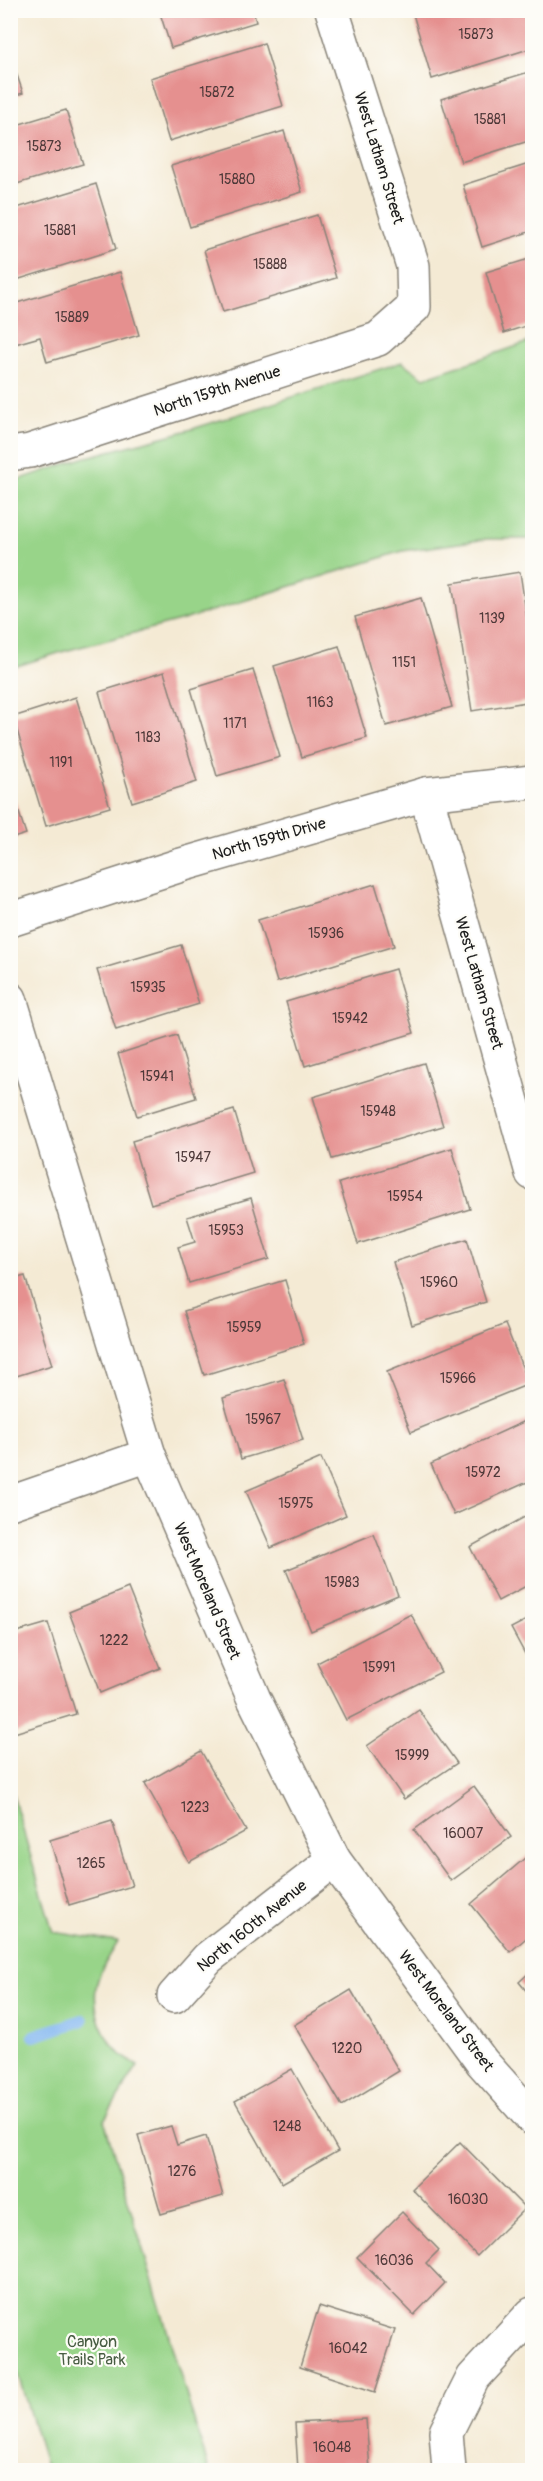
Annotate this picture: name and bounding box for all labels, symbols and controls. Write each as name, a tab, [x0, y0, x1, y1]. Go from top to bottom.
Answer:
house number: 15873	[458, 26, 494, 43]
house number: 15872	[199, 84, 235, 101]
street label: West Latham Street	[349, 90, 409, 227]
house number: 15881	[474, 111, 506, 128]
house number: 15873	[26, 138, 62, 155]
house number: 15880	[219, 171, 255, 188]
house number: 15881	[44, 222, 76, 239]
house number: 15888	[253, 256, 287, 273]
house number: 15889	[55, 309, 89, 326]
street label: North 159th Avenue	[151, 361, 283, 421]
house number: 1139	[479, 610, 505, 627]
house number: 1151	[392, 654, 416, 671]
house number: 1163	[307, 694, 334, 711]
house number: 1171	[223, 715, 247, 732]
house number: 1183	[135, 729, 161, 746]
house number: 1191	[49, 754, 73, 771]
street label: North 159th Drive	[210, 813, 328, 865]
street label: West Latham Street	[450, 914, 508, 1052]
house number: 15936	[308, 925, 344, 942]
house number: 15935	[130, 979, 166, 996]
house number: 15942	[332, 1010, 368, 1027]
house number: 15941	[140, 1068, 174, 1085]
house number: 15948	[360, 1103, 396, 1120]
house number: 15947	[175, 1149, 211, 1166]
house number: 15954	[387, 1188, 423, 1205]
house number: 15953	[208, 1222, 244, 1239]
house number: 15960	[420, 1274, 458, 1291]
house number: 15959	[226, 1319, 262, 1336]
house number: 15966	[440, 1370, 476, 1387]
house number: 15967	[245, 1411, 281, 1428]
house number: 15972	[465, 1464, 501, 1481]
house number: 15975	[278, 1495, 314, 1512]
street label: West Moreland Street	[169, 1520, 245, 1663]
house number: 15983	[324, 1574, 360, 1591]
house number: 1222	[100, 1632, 129, 1649]
house number: 15991	[363, 1659, 395, 1676]
house number: 15999	[395, 1747, 429, 1764]
house number: 1223	[181, 1799, 209, 1816]
house number: 16007	[443, 1825, 484, 1842]
house number: 1265	[76, 1855, 106, 1872]
street label: North 160th Avenue	[193, 1875, 311, 1976]
street label: West Moreland Street	[394, 1946, 498, 2076]
house number: 1220	[332, 2040, 362, 2057]
house number: 1248	[273, 2118, 301, 2135]
house number: 1276	[168, 2163, 196, 2180]
house number: 16030	[448, 2191, 488, 2208]
house number: 16036	[374, 2252, 414, 2269]
park label: Canyon Trails Park	[59, 2332, 126, 2370]
house number: 16042	[328, 2340, 368, 2357]
house number: 16048	[313, 2439, 351, 2456]

